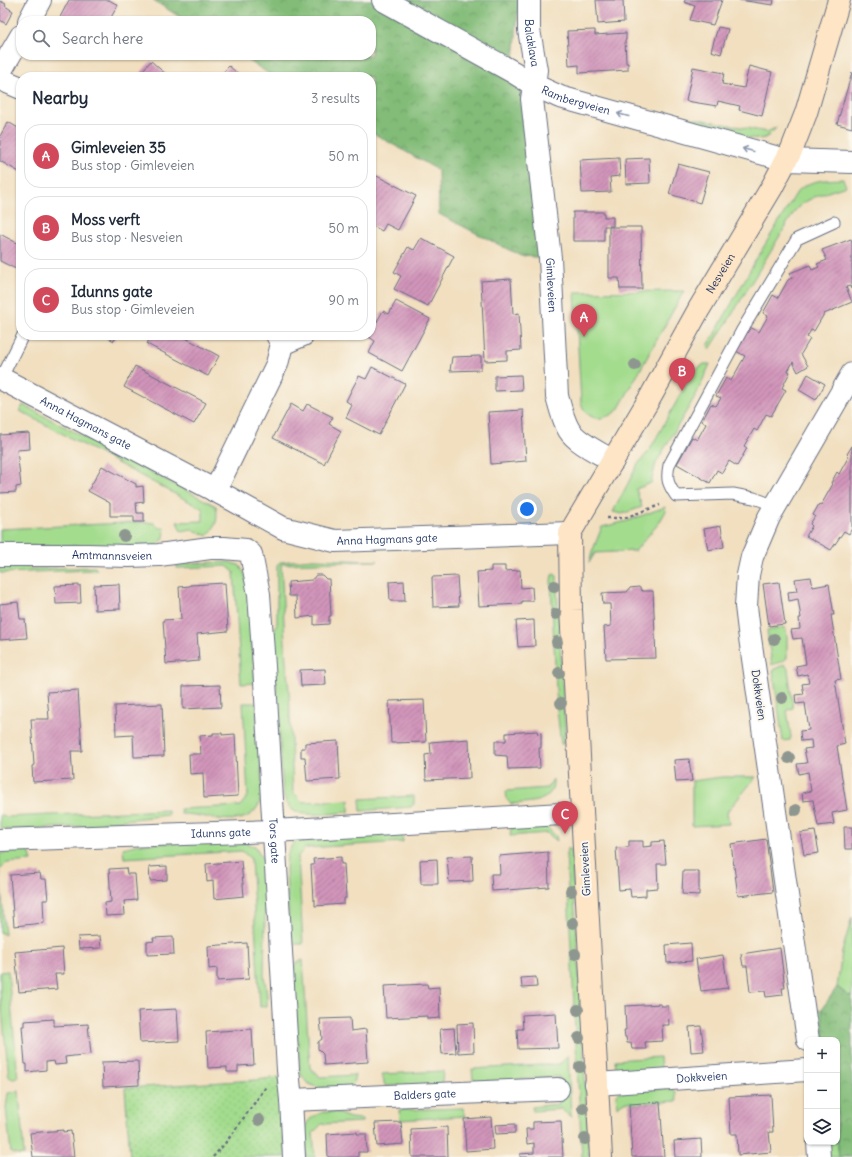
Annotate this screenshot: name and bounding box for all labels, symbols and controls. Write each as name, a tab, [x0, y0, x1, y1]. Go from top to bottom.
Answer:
search box	[16, 16, 376, 60]
street label: Balaklava	[522, 19, 542, 68]
icon: search	[30, 27, 52, 49]
text: Search here	[62, 29, 143, 48]
street label: Rambergveien	[539, 82, 612, 118]
text: Nearby	[32, 87, 88, 109]
text: 3 results	[311, 90, 360, 107]
one-way arrow	[617, 111, 630, 119]
text: Gimleveien 35	[71, 138, 166, 157]
one-way arrow	[742, 146, 755, 153]
text: A	[42, 148, 50, 165]
text: 50 m	[328, 148, 359, 165]
text: Bus stop · Gimleveien	[71, 157, 195, 174]
text: Moss verft	[71, 210, 140, 229]
text: B	[42, 220, 50, 237]
text: 50 m	[328, 220, 359, 237]
text: Bus stop · Nesveien	[71, 229, 183, 246]
street label: Nesveien	[703, 251, 738, 296]
street label: Gimleveien	[543, 257, 560, 313]
text: Idunns gate	[71, 282, 153, 301]
text: C	[42, 292, 50, 309]
text: 90 m	[328, 292, 359, 309]
text: Bus stop · Gimleveien	[71, 301, 195, 318]
pin: A	[571, 304, 597, 337]
pin: B	[669, 358, 695, 391]
street label: Anna Hagmans gate	[38, 393, 134, 453]
your location	[517, 499, 537, 519]
street label: Anna Hagmans gate	[336, 531, 438, 548]
street label: Amtmannsveien	[72, 548, 152, 563]
street label: Dokkveien	[749, 669, 769, 721]
pin: C	[552, 801, 578, 834]
street label: Tors gate	[266, 818, 283, 864]
street label: Idunns gate	[191, 825, 251, 841]
street label: Gimleveien	[577, 841, 593, 897]
map controls	[804, 1037, 840, 1145]
button: +	[804, 1037, 840, 1073]
street label: Dokkveien	[676, 1068, 728, 1086]
button: −	[804, 1073, 840, 1109]
street label: Balders gate	[393, 1086, 456, 1103]
button: layers	[804, 1109, 840, 1145]

